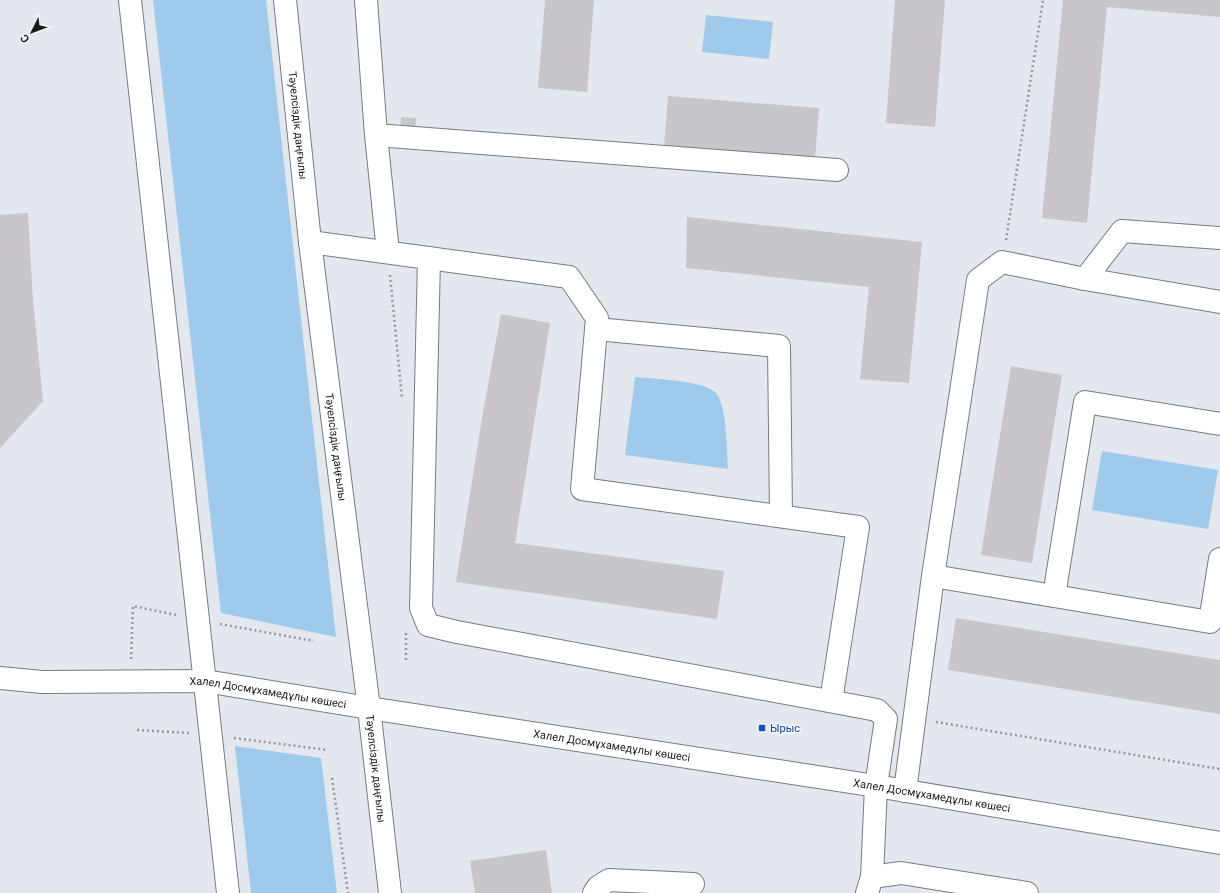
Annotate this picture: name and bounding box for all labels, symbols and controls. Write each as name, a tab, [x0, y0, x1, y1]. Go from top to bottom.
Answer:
north arrow	[12, 12, 52, 52]
text: С	[18, 31, 32, 45]
street label: Тәуелсіздік даңғылы	[285, 71, 309, 180]
street label: Тәуелсіздік даңғылы	[322, 392, 349, 502]
street label: Халел Досмұхамедұлы көшесі	[189, 675, 347, 711]
street label: Тәуелсіздік даңғылы	[363, 714, 388, 823]
place label: Ырыс	[770, 722, 800, 735]
marker: Ырыс	[757, 723, 767, 733]
street label: Халел Досмұхамедұлы көшесі	[532, 727, 691, 764]
street label: Халел Досмұхамедұлы көшесі	[852, 777, 1011, 815]

